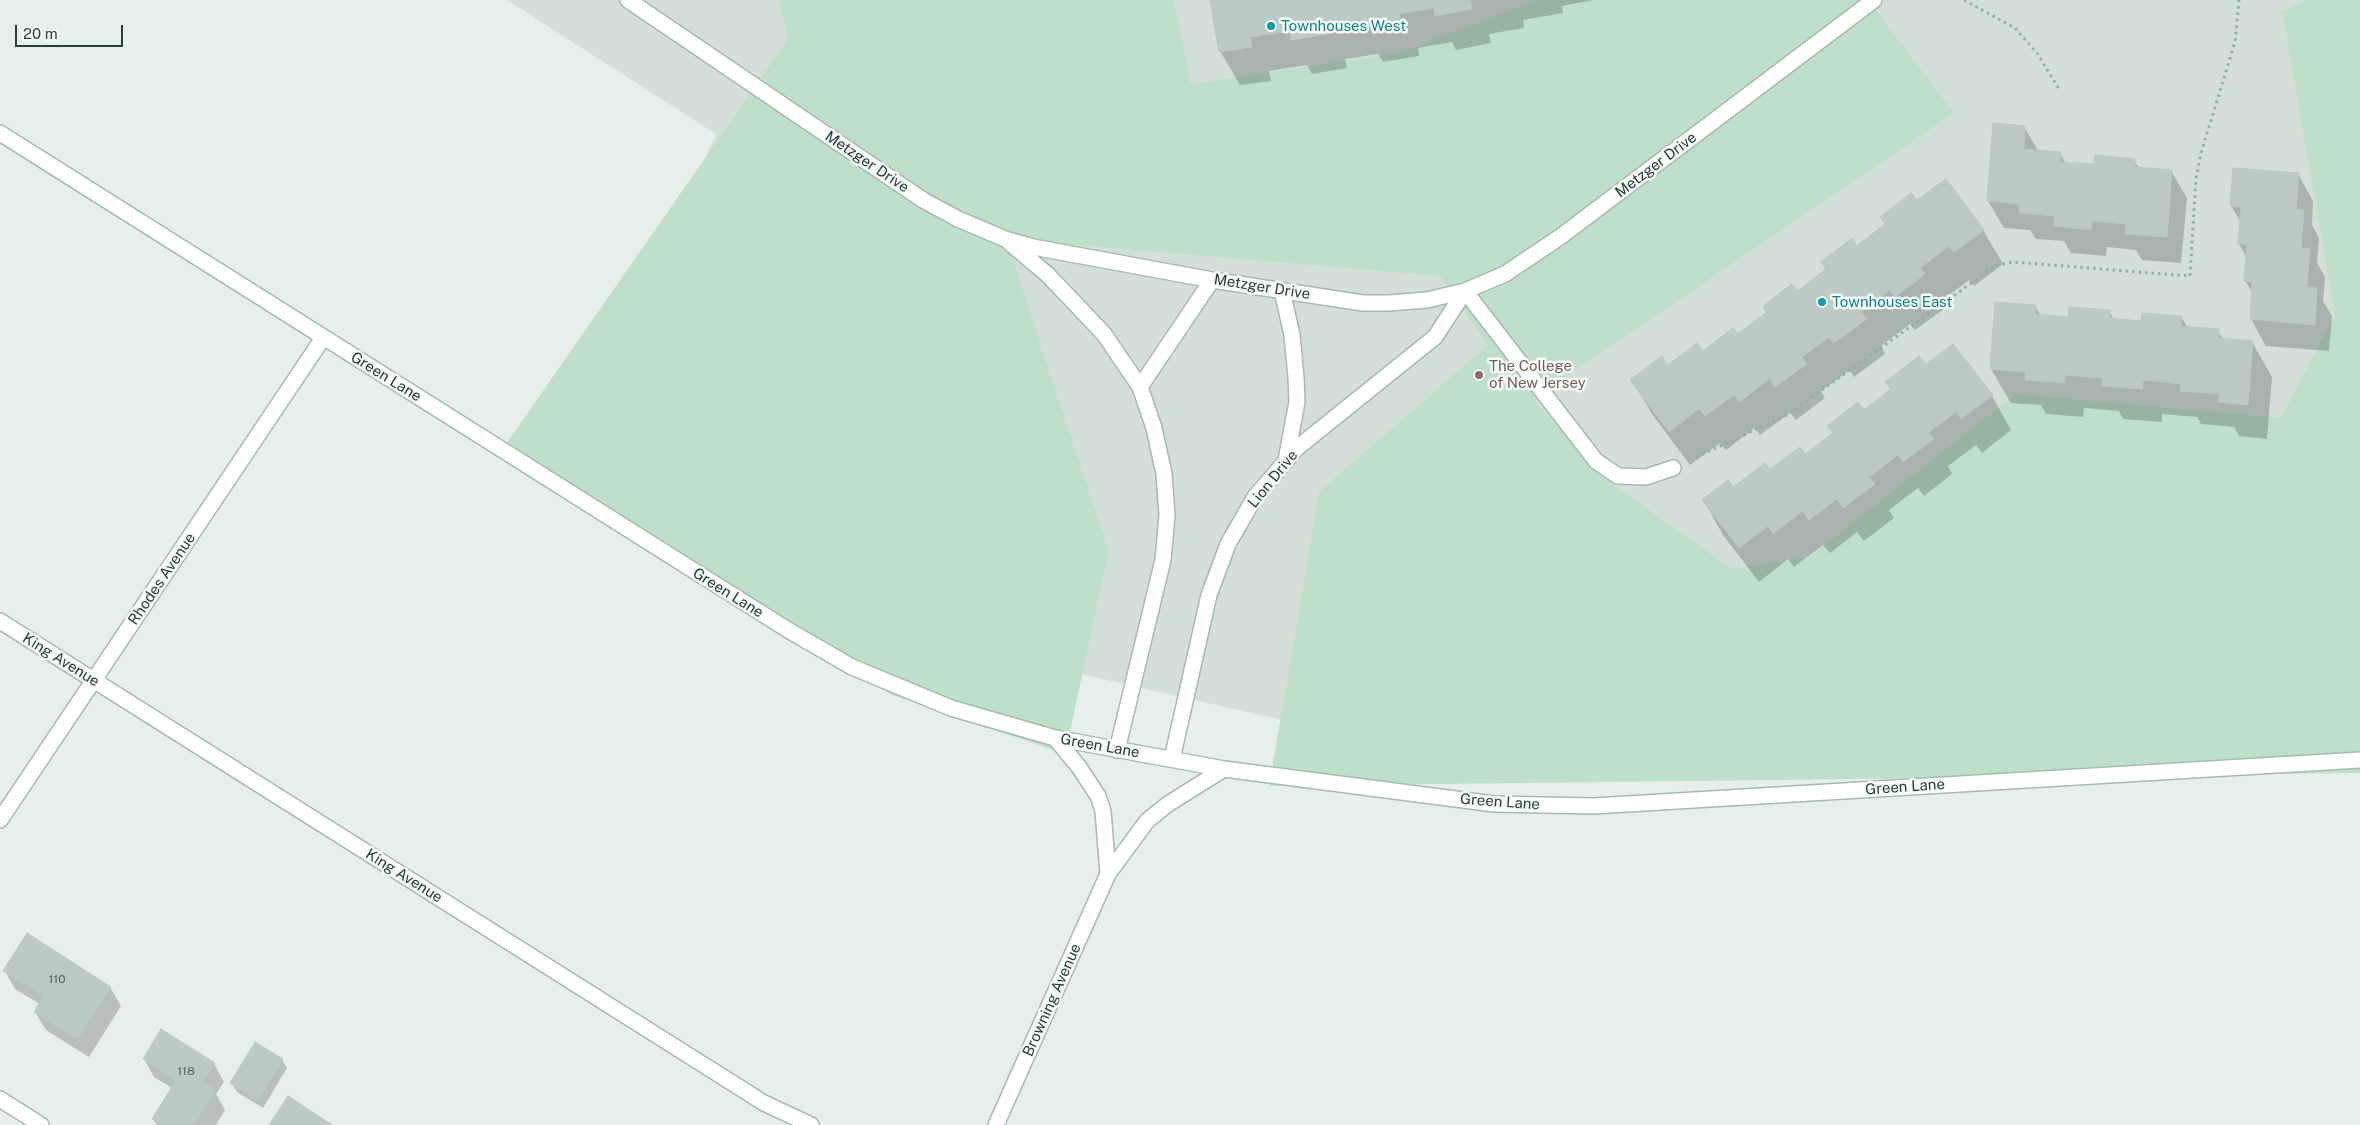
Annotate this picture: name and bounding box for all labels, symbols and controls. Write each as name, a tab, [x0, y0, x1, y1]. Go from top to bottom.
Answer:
scale bar	[18, 15, 125, 47]
place label: Townhouses West	[1281, 17, 1406, 35]
marker: Townhouses West	[1265, 20, 1277, 32]
text: 20 m	[23, 25, 58, 42]
street label: Metzger Drive	[822, 127, 912, 197]
street label: Metzger Drive	[1612, 129, 1700, 201]
street label: Metzger Drive	[1213, 271, 1311, 303]
place label: Townhouses East	[1832, 293, 1952, 311]
marker: Townhouses East	[1816, 296, 1828, 308]
street label: Green Lane	[347, 348, 425, 406]
place label: The College of New Jersey	[1489, 357, 1586, 392]
marker: The College of New Jersey	[1473, 369, 1485, 381]
street label: Lion Drive	[1244, 447, 1302, 511]
street label: Rhodes Avenue	[125, 529, 199, 629]
street label: Green Lane	[689, 564, 767, 622]
street label: King Avenue	[19, 629, 103, 691]
street label: Green Lane	[1059, 730, 1141, 762]
street label: Green Lane	[1865, 775, 1945, 799]
street label: Green Lane	[1460, 790, 1540, 814]
street label: King Avenue	[362, 845, 446, 907]
street label: Browning Avenue	[1019, 941, 1085, 1059]
house number: 110	[48, 972, 66, 986]
house number: 118	[177, 1064, 195, 1078]

